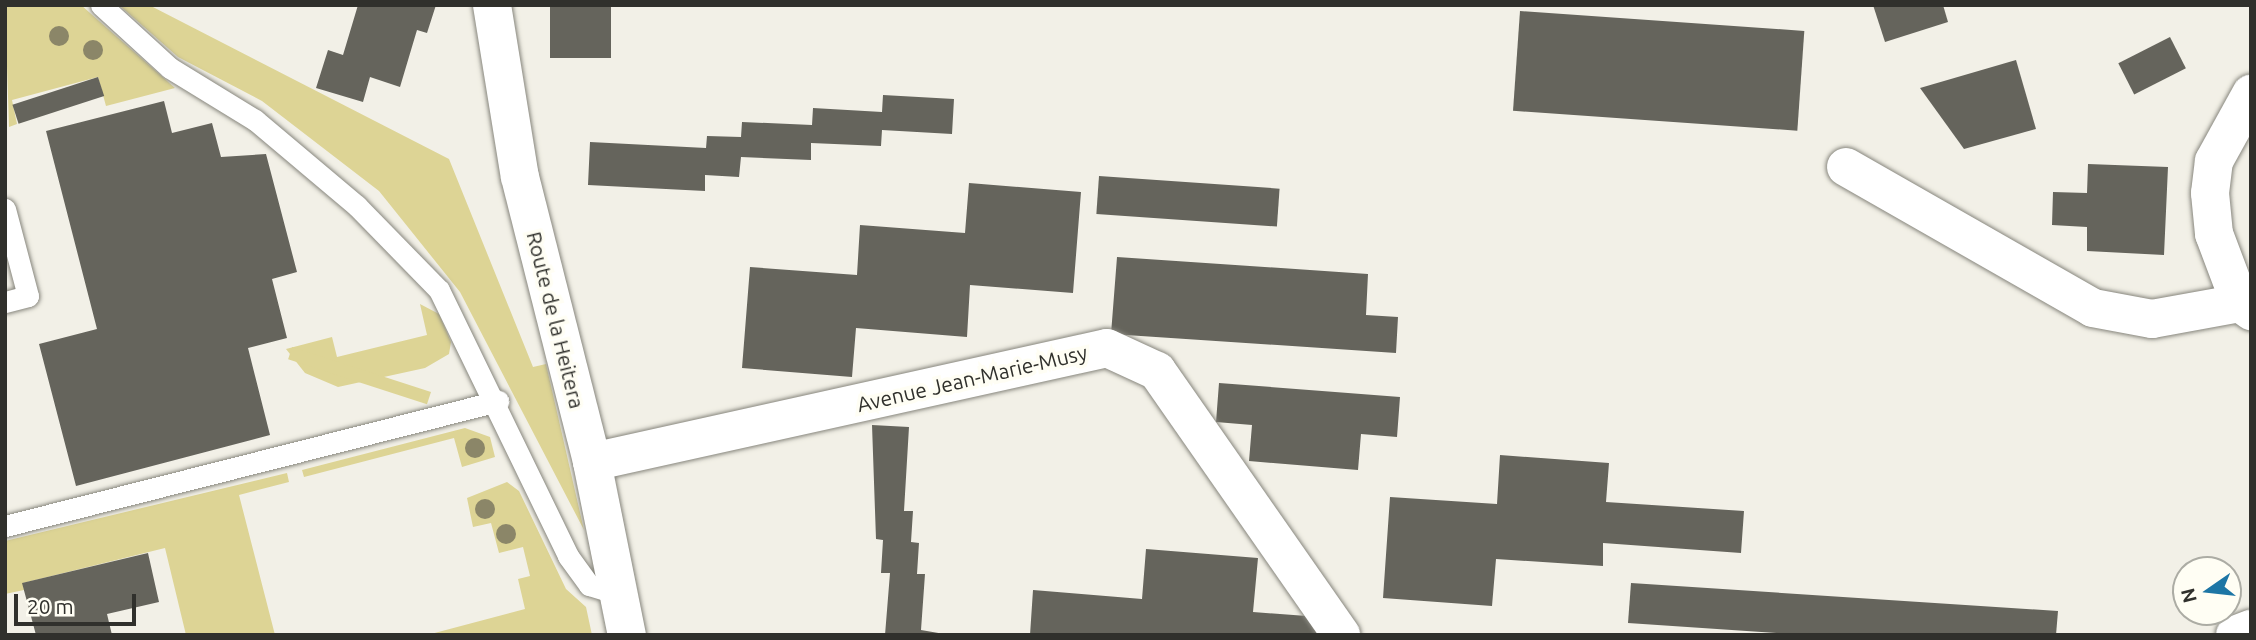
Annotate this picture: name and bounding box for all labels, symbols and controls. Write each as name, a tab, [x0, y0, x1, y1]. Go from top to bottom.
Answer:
street label: Route de la Heitera	[522, 229, 590, 411]
street label: Avenue Jean-Marie-Musy	[854, 339, 1090, 417]
north arrow	[2172, 556, 2242, 626]
scale bar	[18, 580, 140, 624]
text: N	[2176, 586, 2201, 605]
text: 20 m	[27, 594, 74, 618]

